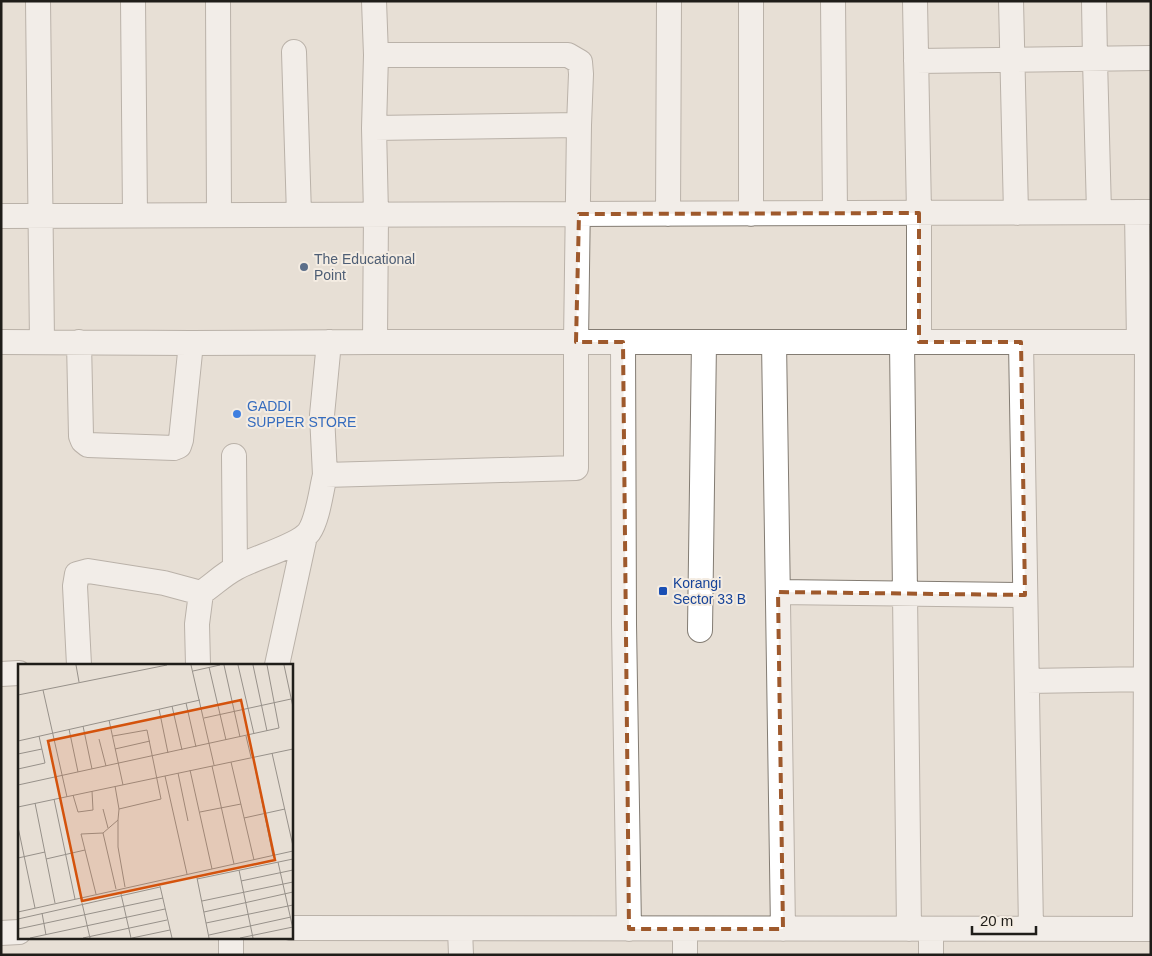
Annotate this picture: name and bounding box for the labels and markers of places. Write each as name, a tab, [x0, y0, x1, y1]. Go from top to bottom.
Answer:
place label: The Educational Point	[314, 251, 415, 283]
marker: The Educational Point	[298, 261, 310, 273]
place label: GADDI SUPPER STORE	[247, 398, 356, 430]
marker: GADDI SUPPER STORE	[231, 408, 243, 420]
place label: Korangi Sector 33 B	[673, 575, 746, 607]
marker: Korangi Sector 33 B	[657, 585, 669, 597]

